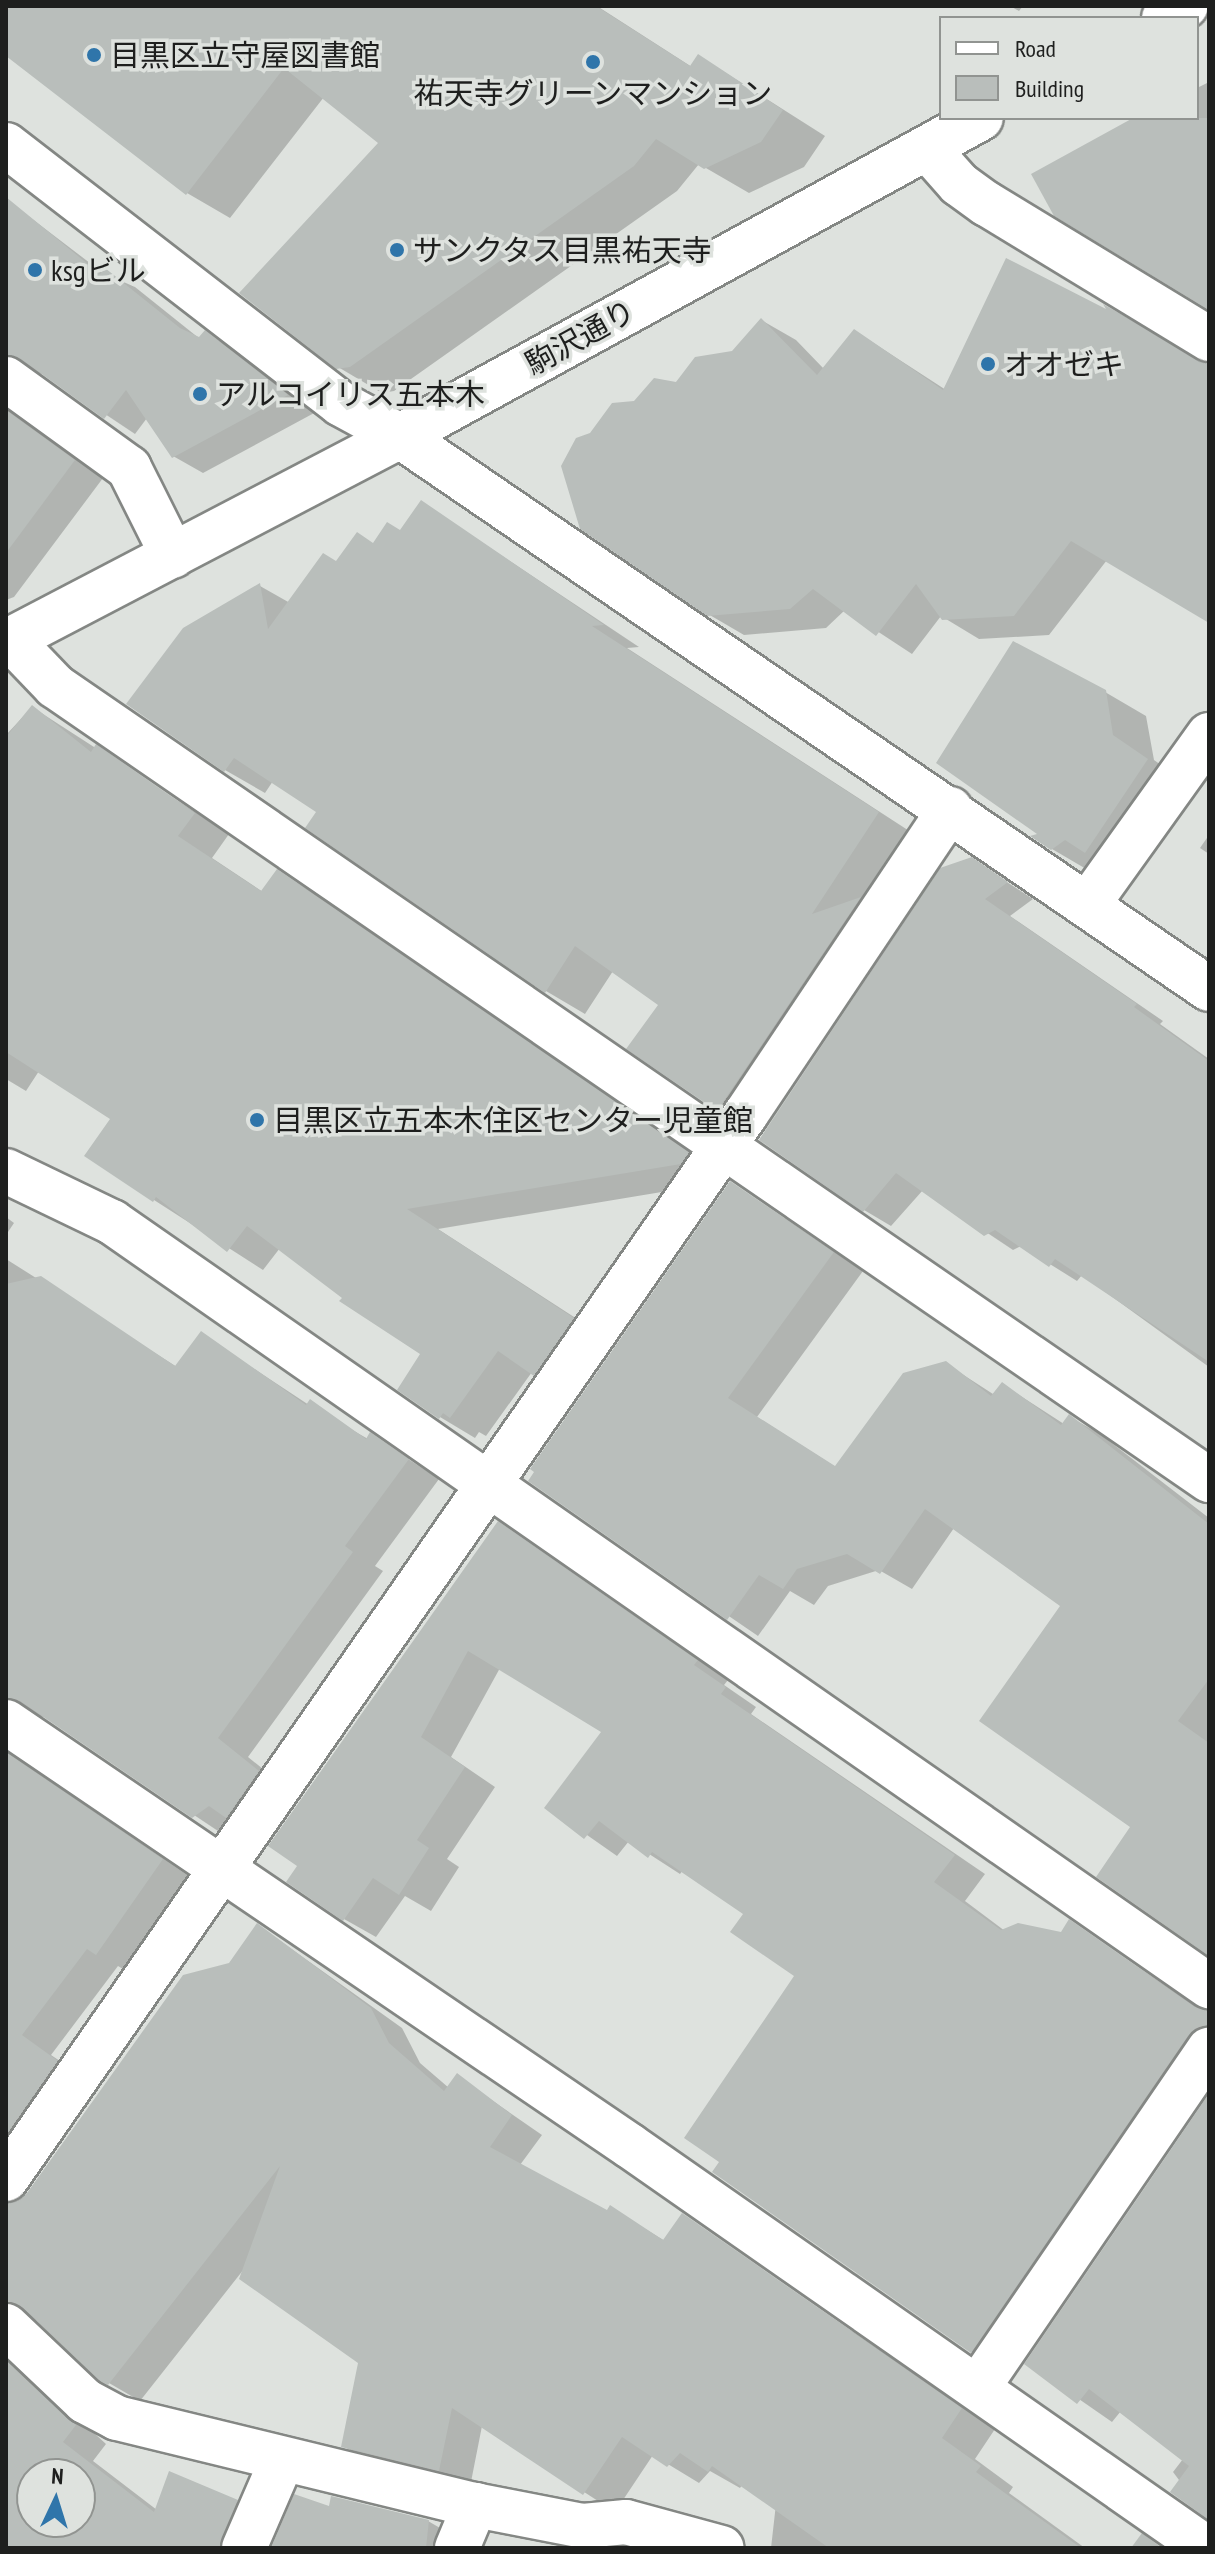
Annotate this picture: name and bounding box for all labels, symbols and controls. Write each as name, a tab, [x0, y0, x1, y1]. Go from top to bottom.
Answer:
legend	[939, 16, 1199, 120]
text: Road	[1015, 33, 1056, 64]
place label: 目黒区立守屋図書館	[110, 37, 380, 73]
marker: 目黒区立守屋図書館	[85, 46, 103, 64]
marker: 祐天寺グリーンマンション	[584, 53, 602, 71]
text: Building	[1015, 73, 1084, 104]
place label: 祐天寺グリーンマンション	[413, 75, 773, 111]
place label: サンクタス目黒祐天寺	[413, 232, 713, 268]
marker: サンクタス目黒祐天寺	[388, 241, 406, 259]
place label: ksgビル	[51, 252, 146, 288]
marker: ksgビル	[26, 261, 44, 279]
street label: 駒沢通り	[519, 292, 641, 382]
place label: オオゼキ	[1004, 346, 1124, 382]
marker: オオゼキ	[979, 355, 997, 373]
place label: アルコイリス五本木	[216, 376, 486, 412]
marker: アルコイリス五本木	[191, 385, 209, 403]
place label: 目黒区立五本木住区センター児童館	[273, 1102, 753, 1138]
marker: 目黒区立五本木住区センター児童館	[248, 1111, 266, 1129]
north arrow	[16, 2458, 96, 2538]
text: N	[51, 2462, 64, 2490]

